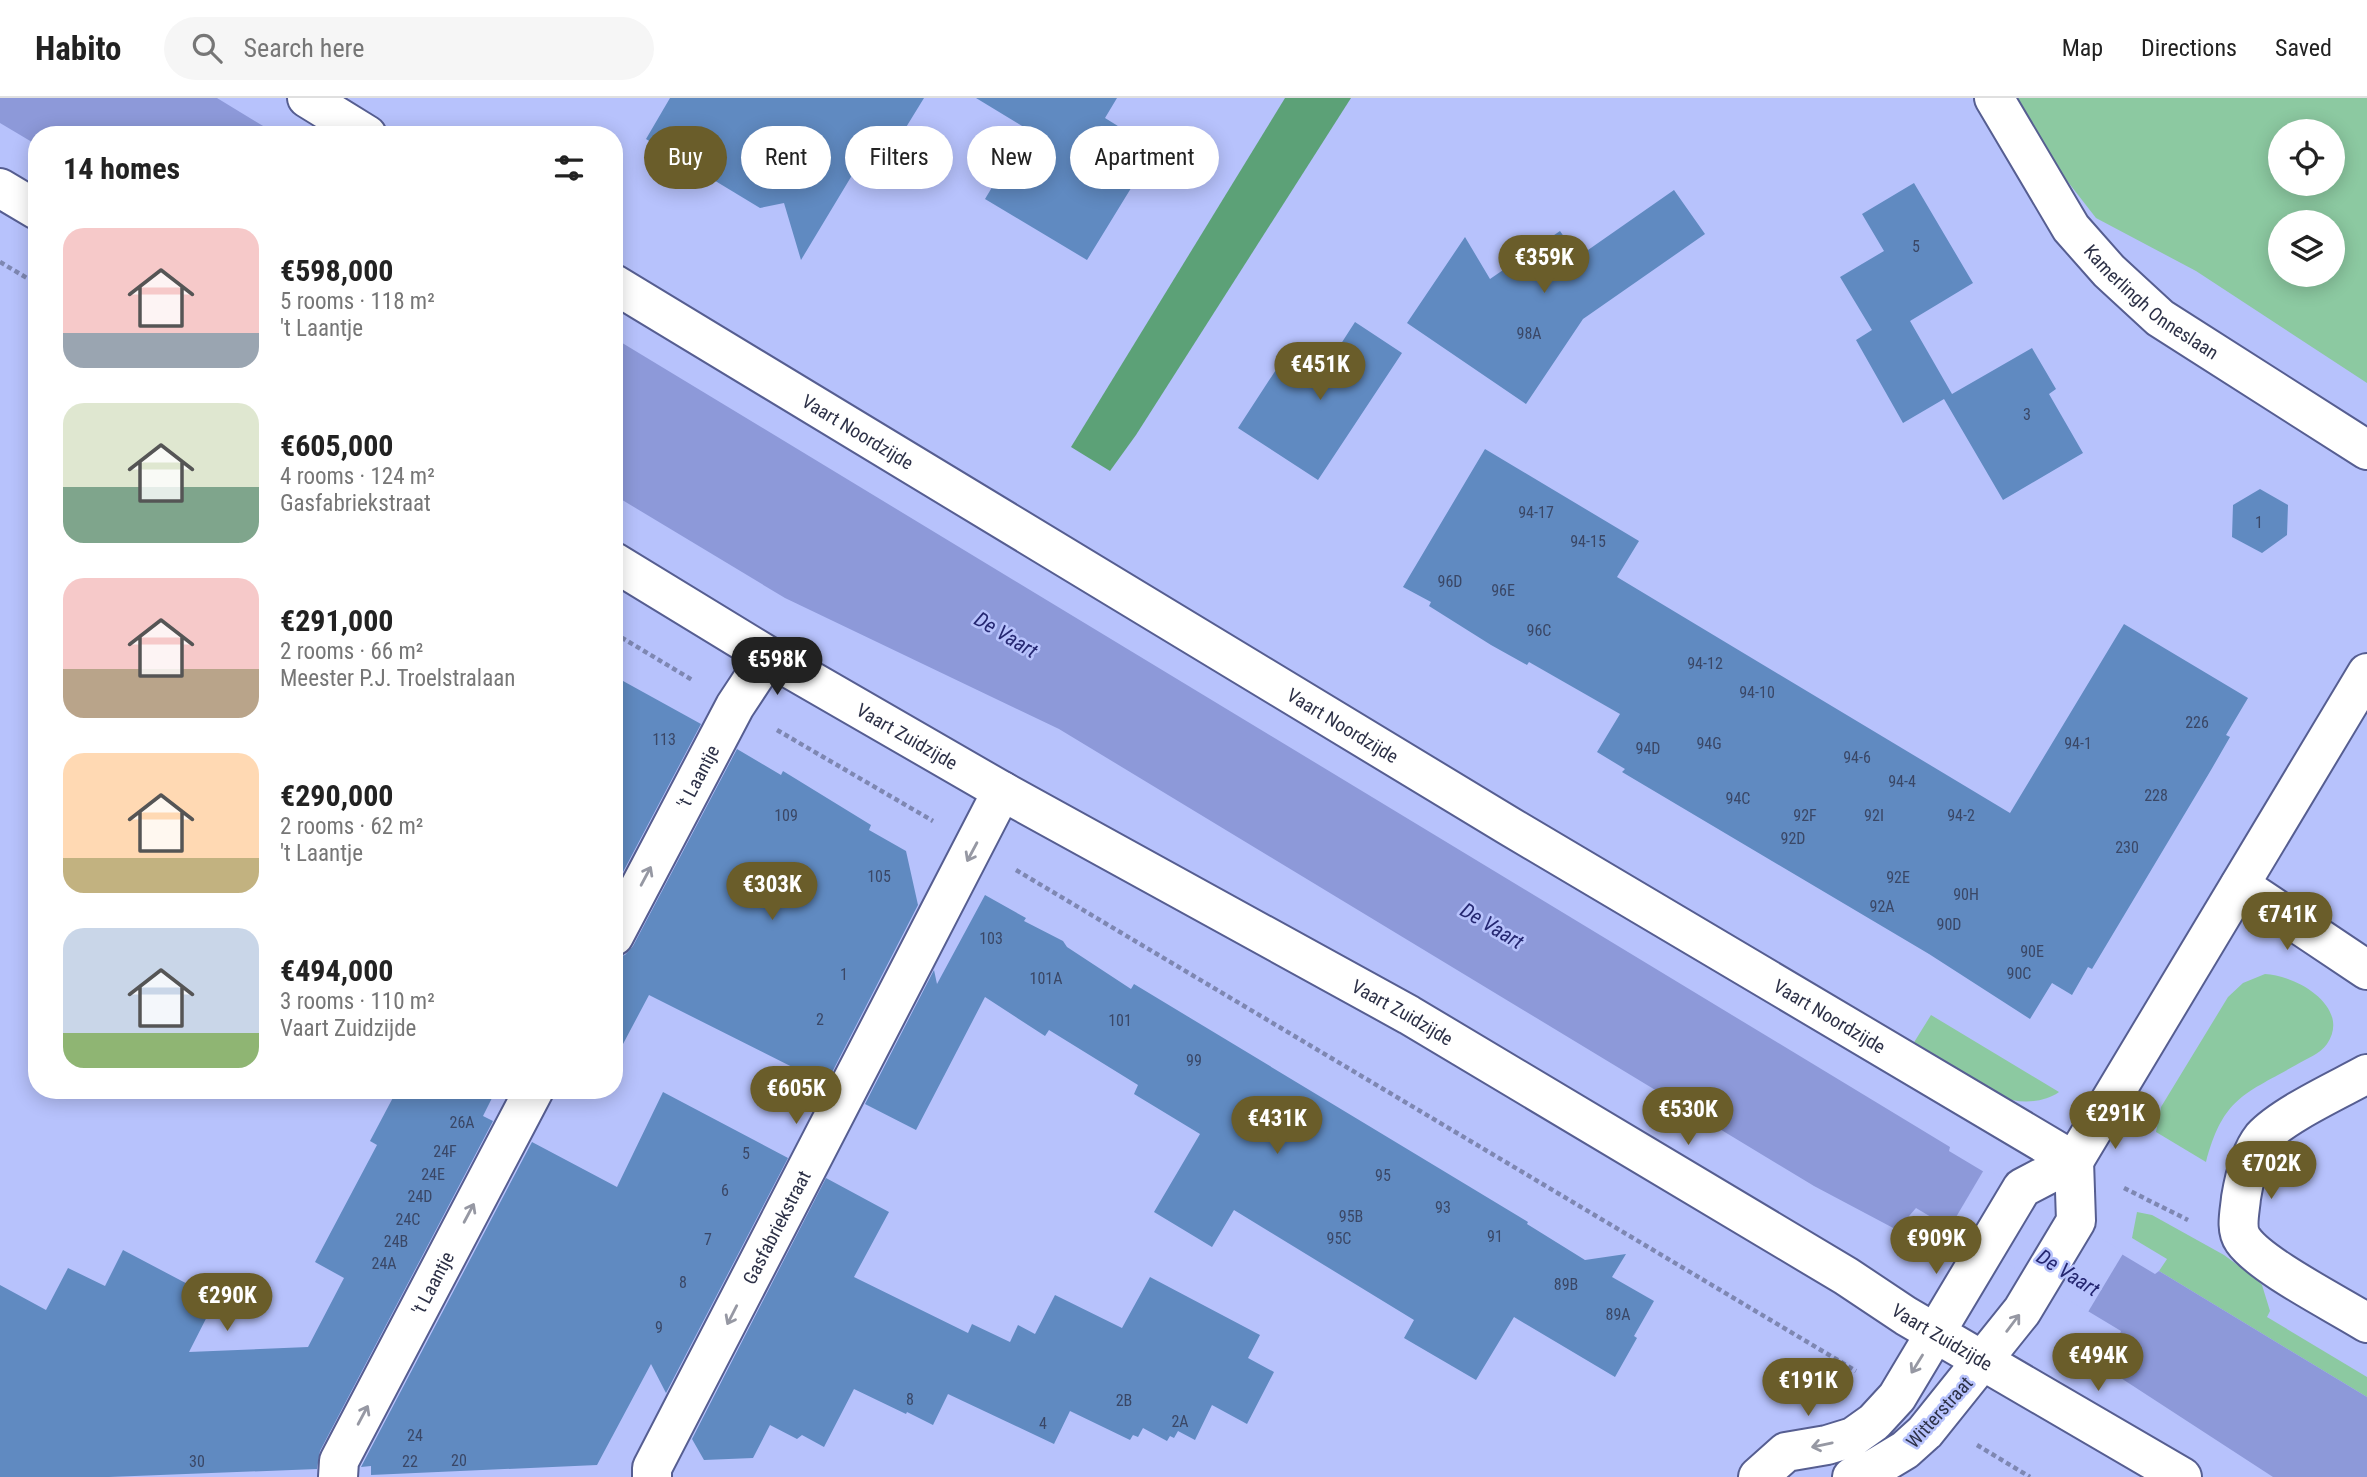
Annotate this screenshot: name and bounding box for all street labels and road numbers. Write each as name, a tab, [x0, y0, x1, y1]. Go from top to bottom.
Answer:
street label: Kamerlingh Onneslaan	[2079, 240, 2223, 364]
street label: Vaart Noordzijde	[798, 390, 917, 475]
street label: Vaart Noordzijde	[1283, 683, 1402, 768]
street label: Vaart Zuidzijde	[852, 699, 962, 775]
street label: 't Laantje	[672, 741, 724, 813]
street label: Vaart Noordzijde	[1769, 974, 1889, 1059]
street label: Vaart Zuidzijde	[1348, 975, 1457, 1051]
street label: Gasfabriekstraat	[738, 1167, 816, 1288]
street label: 't Laantje	[407, 1248, 459, 1319]
street label: Vaart Zuidzijde	[1887, 1299, 1996, 1376]
street label: Witterstraat	[1901, 1372, 1977, 1453]

